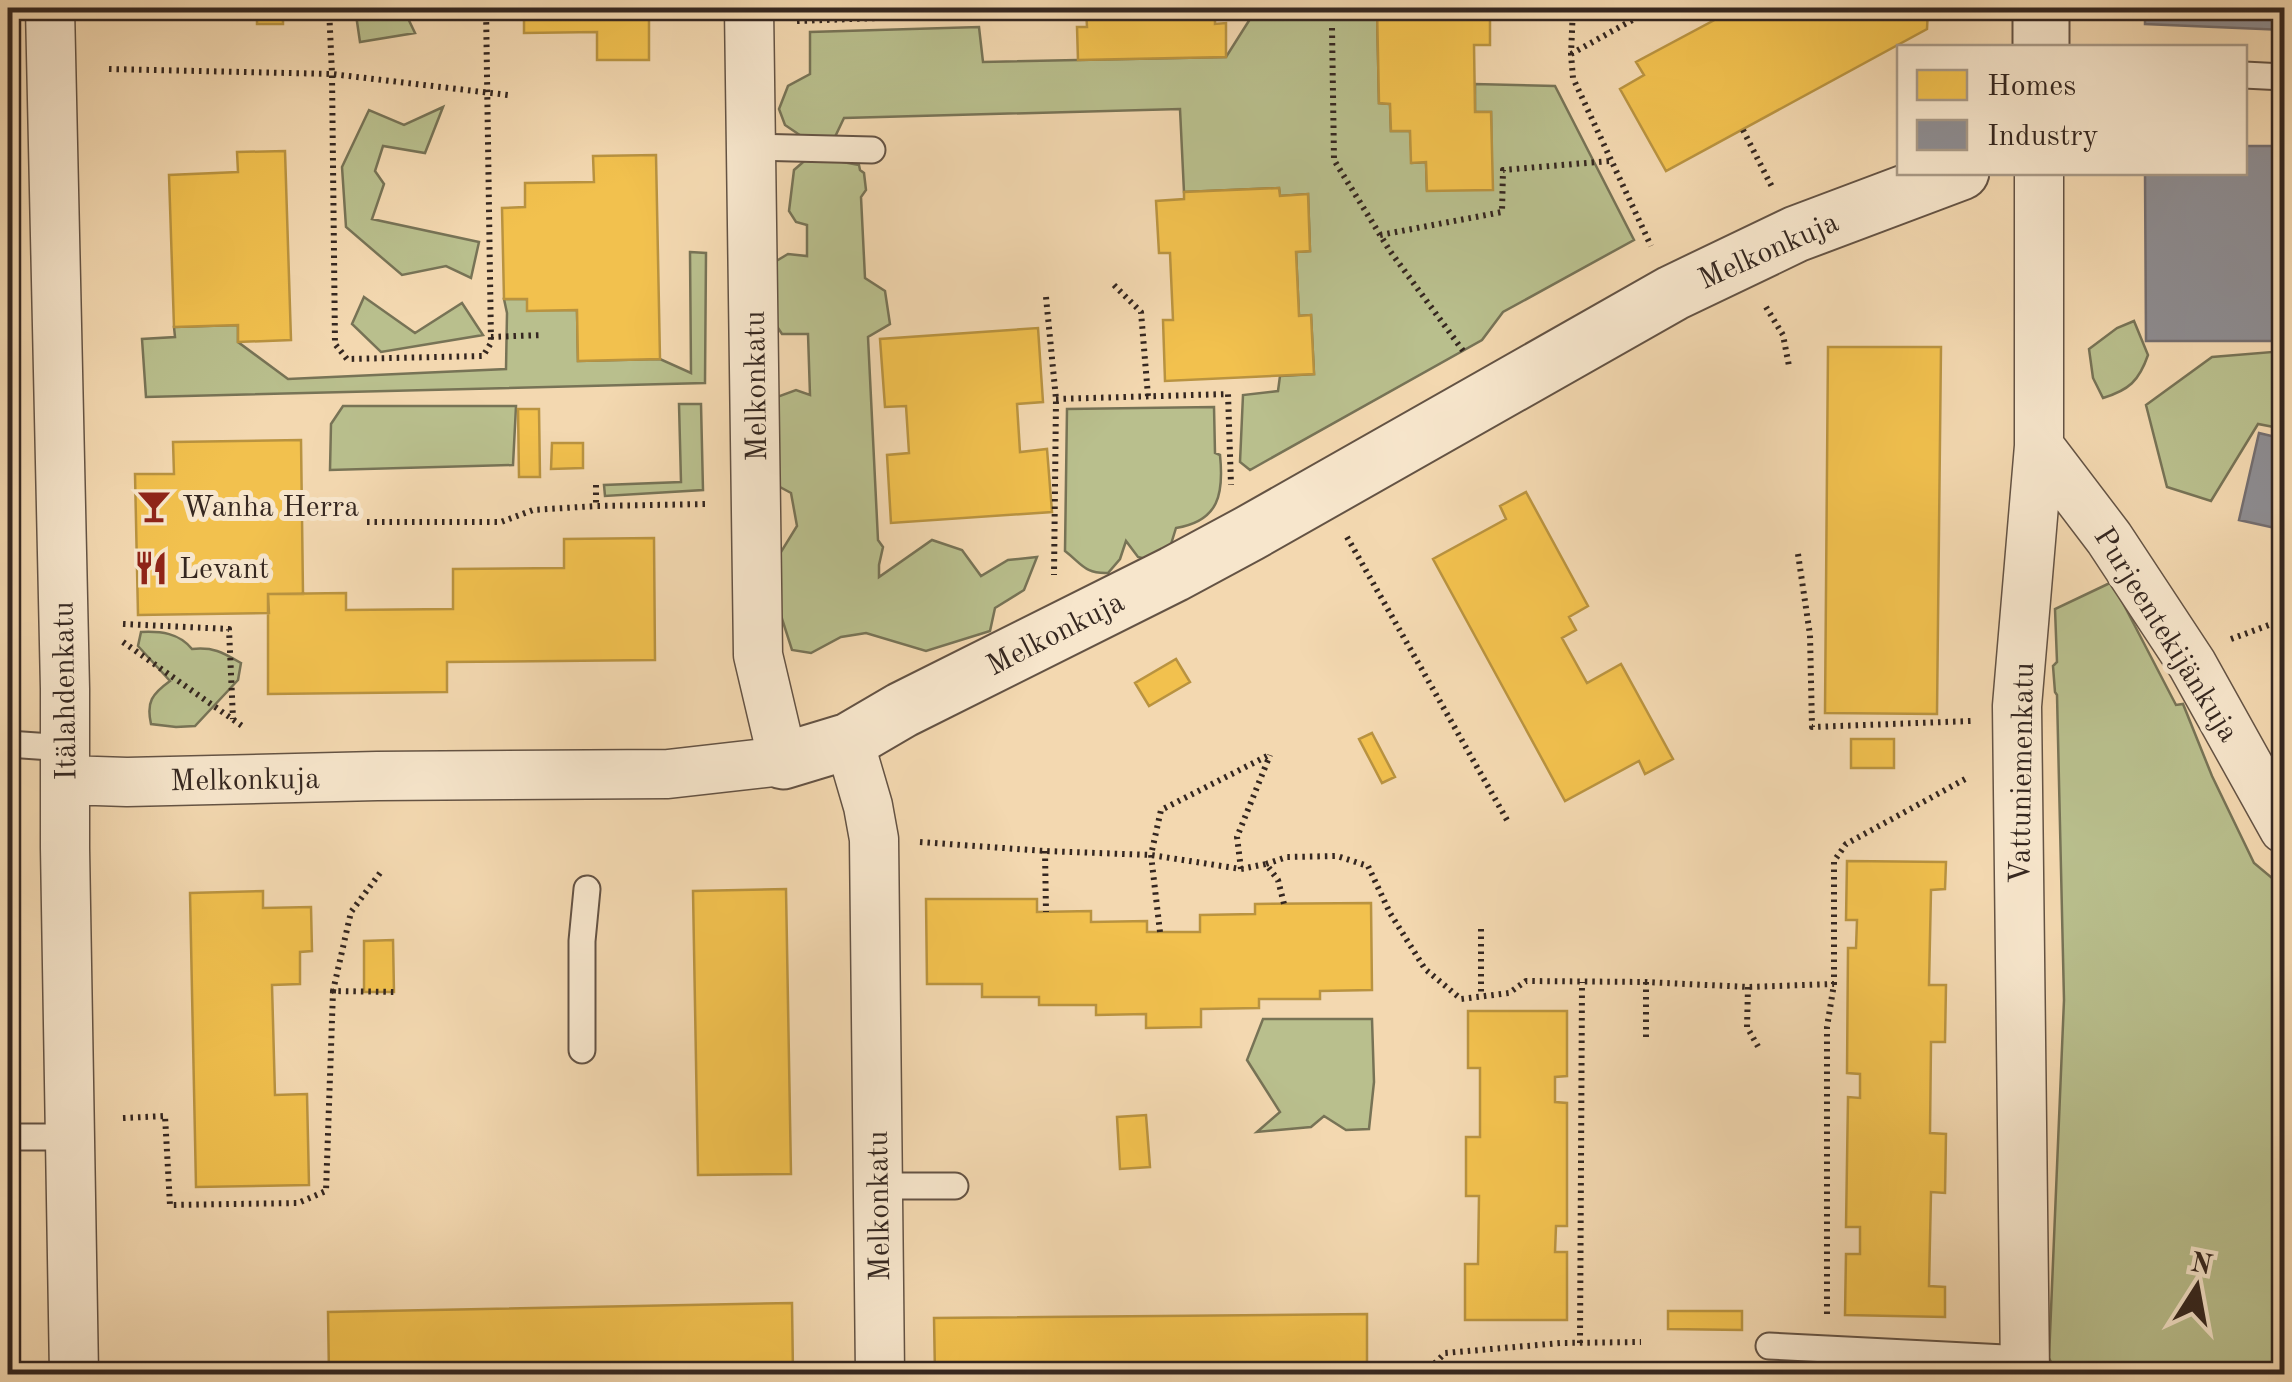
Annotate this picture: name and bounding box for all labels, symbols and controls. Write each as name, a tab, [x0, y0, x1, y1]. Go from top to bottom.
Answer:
legend	[1897, 45, 2247, 175]
text: Homes	[1987, 72, 2076, 102]
text: Industry	[1987, 122, 2099, 152]
street label: Melkonkuja	[1694, 208, 1843, 296]
street label: Melkonkatu	[741, 310, 773, 462]
bar icon: Wanha Herra	[135, 487, 173, 525]
place label: Wanha Herra	[182, 493, 359, 523]
street label: Purjeentekijänkuja	[2087, 522, 2244, 748]
restaurant icon: Levant	[132, 549, 170, 587]
place label: Levant	[179, 555, 269, 585]
street label: Melkonkuja	[982, 587, 1130, 682]
street label: Itälahdenkatu	[49, 601, 83, 781]
street label: Vattuniemenkatu	[2006, 662, 2040, 884]
street label: Melkonkuja	[170, 765, 320, 797]
street label: Melkonkatu	[864, 1130, 896, 1282]
north arrow	[2147, 1237, 2247, 1337]
text: N	[2188, 1250, 2215, 1281]

